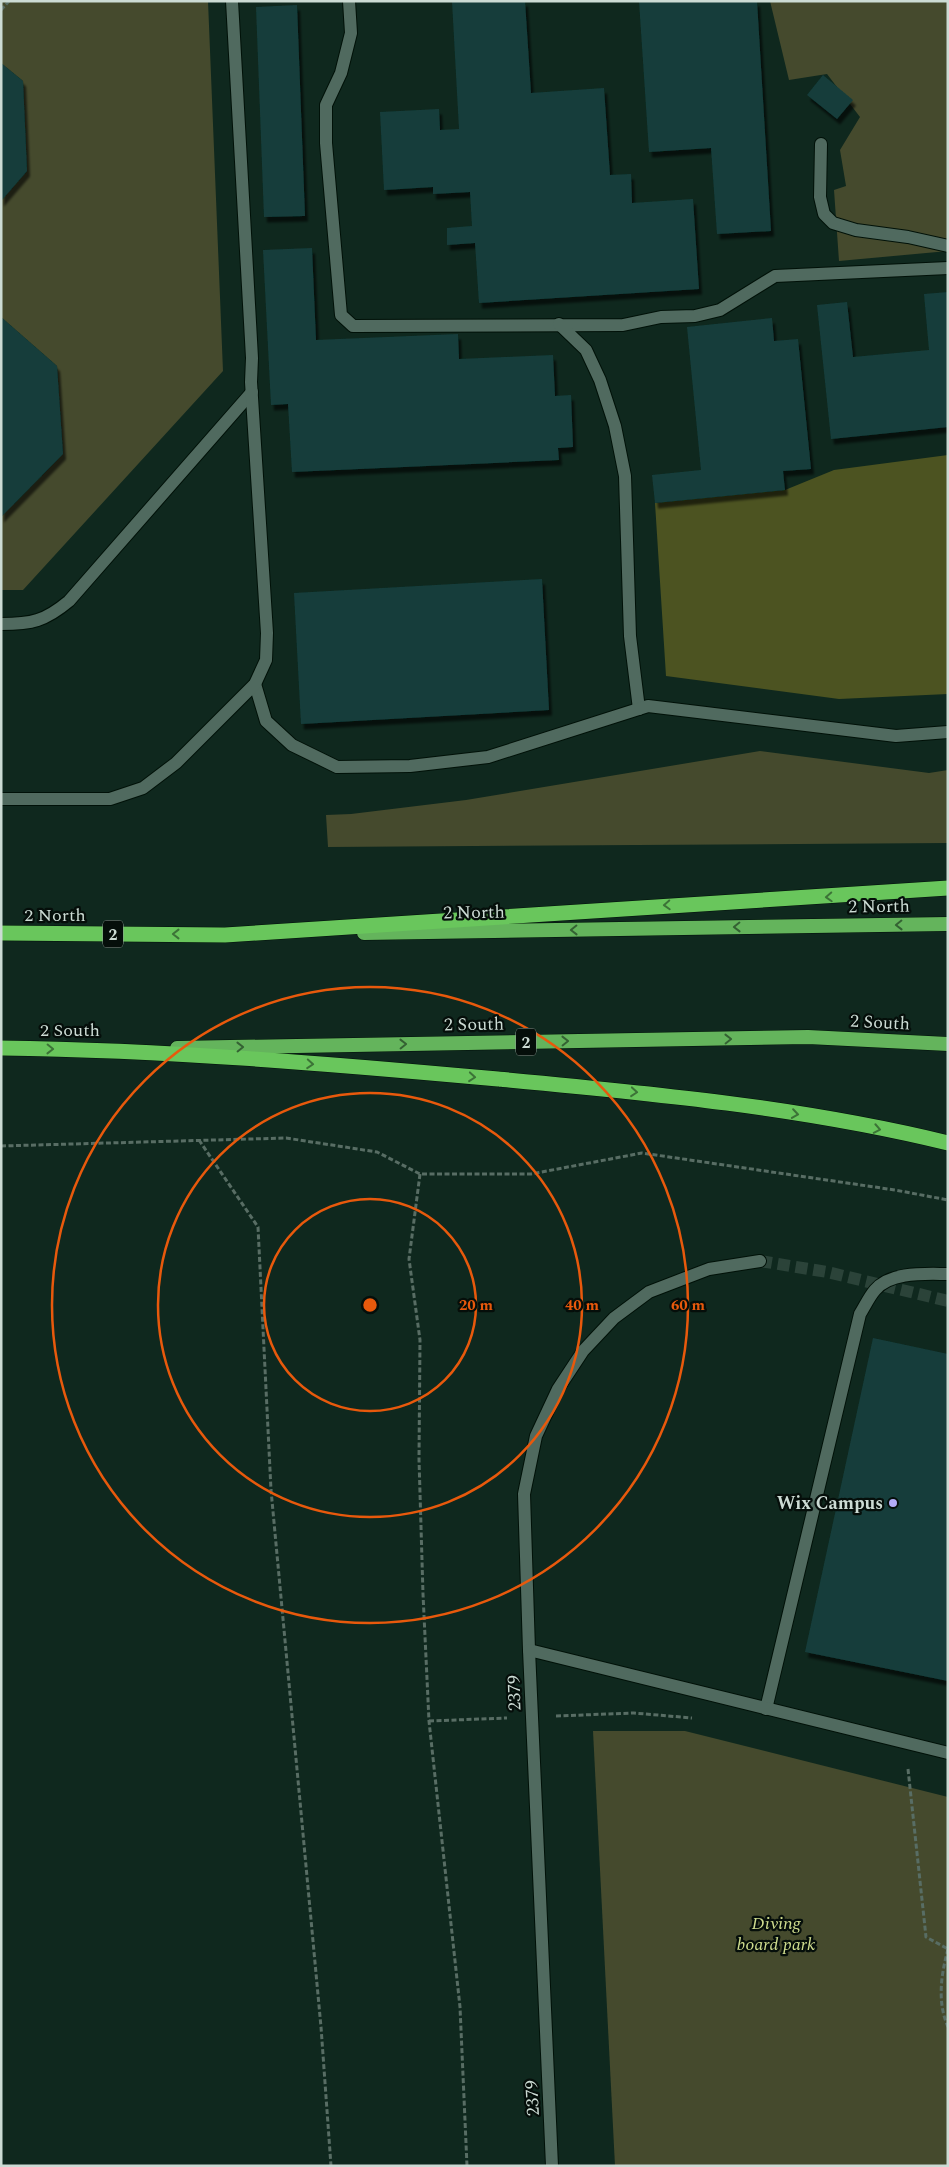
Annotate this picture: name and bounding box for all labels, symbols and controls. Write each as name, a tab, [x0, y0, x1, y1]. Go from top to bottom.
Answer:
one-way arrow	[825, 891, 833, 902]
street label: 2 North	[848, 892, 910, 921]
street label: 2 North	[443, 898, 505, 927]
one-way arrow	[663, 900, 671, 911]
street label: 2 North	[24, 902, 86, 929]
one-way arrow	[895, 920, 902, 930]
road number: 2	[103, 921, 123, 948]
one-way arrow	[732, 922, 740, 932]
one-way arrow	[570, 924, 578, 935]
one-way arrow	[172, 929, 180, 939]
street label: 2 South	[849, 1007, 911, 1038]
street label: 2 South	[444, 1010, 504, 1039]
street label: 2 South	[40, 1017, 100, 1044]
road number: 2	[516, 1028, 536, 1056]
one-way arrow	[724, 1033, 732, 1044]
one-way arrow	[562, 1036, 570, 1047]
one-way arrow	[400, 1039, 407, 1049]
one-way arrow	[237, 1042, 245, 1052]
one-way arrow	[46, 1044, 54, 1054]
one-way arrow	[306, 1058, 314, 1069]
one-way arrow	[468, 1071, 476, 1082]
one-way arrow	[630, 1086, 638, 1097]
one-way arrow	[791, 1108, 799, 1119]
one-way arrow	[873, 1123, 882, 1134]
text: 20 m	[459, 1294, 494, 1317]
text: 40 m	[565, 1294, 600, 1317]
text: 60 m	[671, 1294, 706, 1317]
centre of rings	[361, 1296, 379, 1314]
place label: Wix Campus	[777, 1490, 883, 1517]
marker: Wix Campus	[887, 1497, 899, 1509]
street label: 2379	[500, 1675, 529, 1711]
park label: Diving board park	[737, 1910, 816, 1958]
street label: 2379	[518, 2079, 547, 2117]

